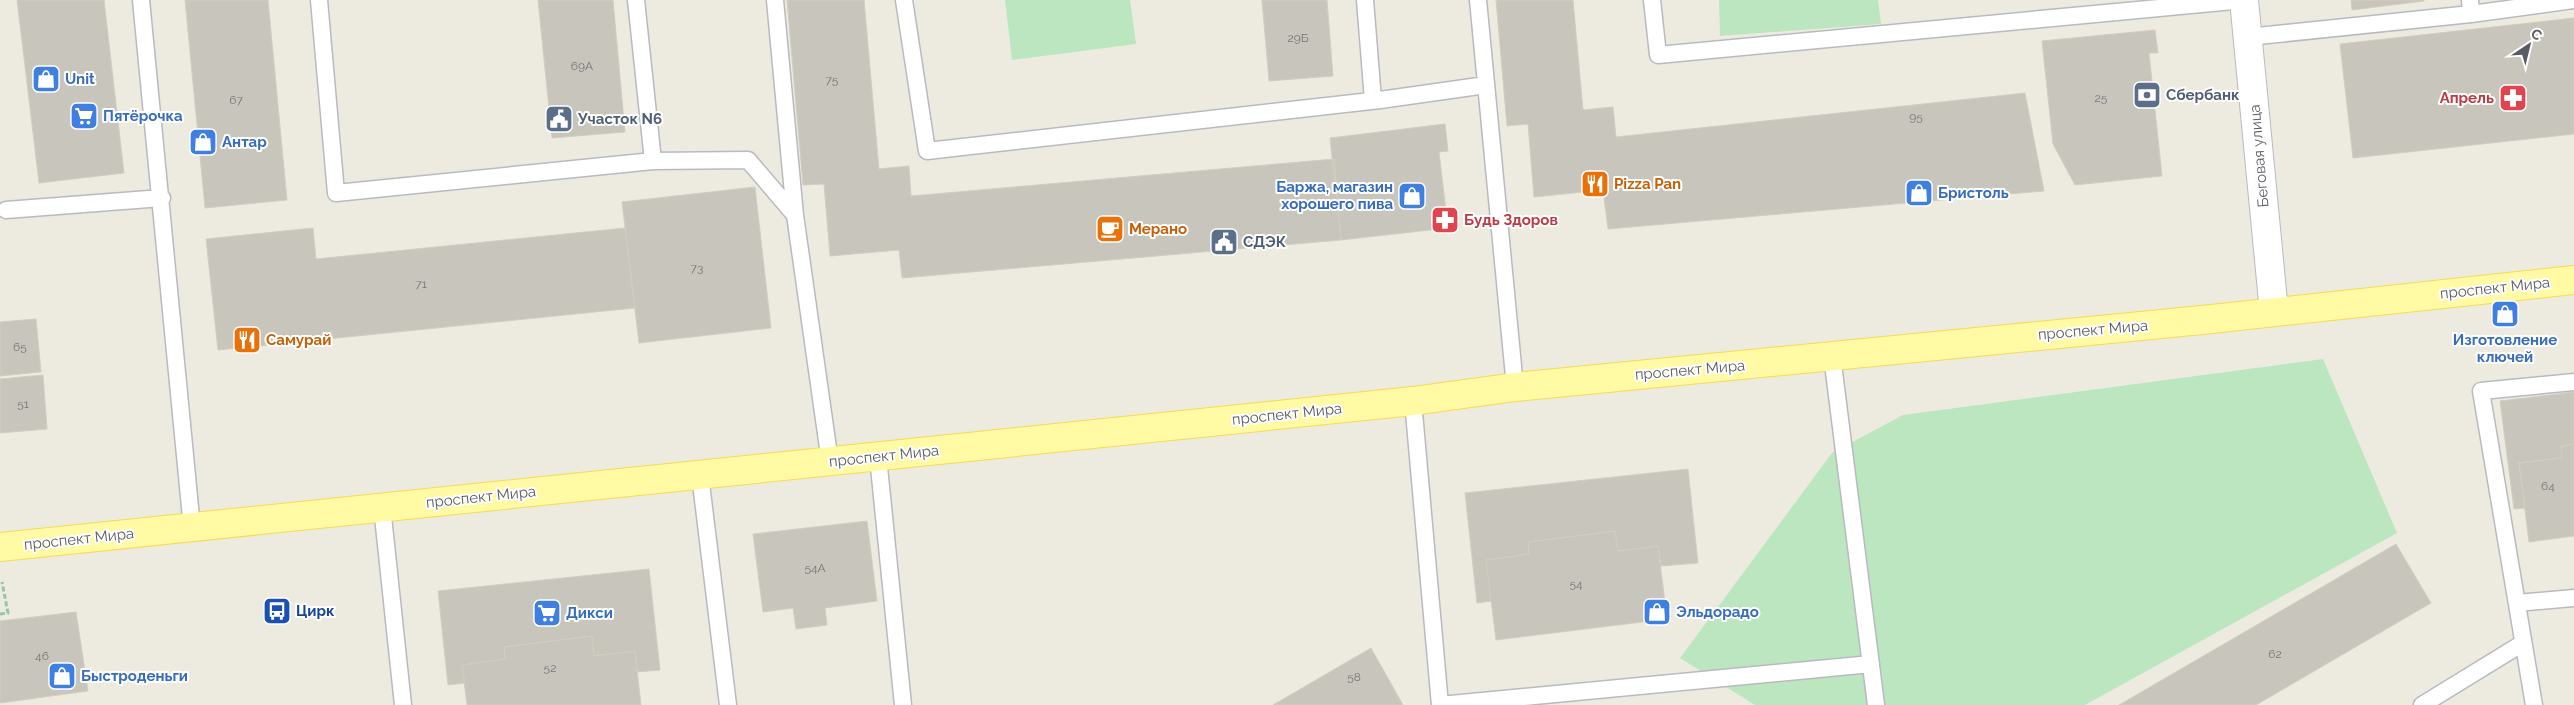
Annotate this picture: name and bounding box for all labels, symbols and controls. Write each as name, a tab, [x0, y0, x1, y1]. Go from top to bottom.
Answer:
north arrow	[2504, 20, 2554, 70]
text: С	[2528, 25, 2545, 44]
house number: 29Б	[1287, 31, 1309, 45]
house number: 69А	[571, 59, 593, 73]
shop icon: Unit	[31, 64, 61, 94]
place label: Unit	[65, 70, 95, 88]
house number: 75	[826, 73, 839, 87]
bank icon: Сбербанк	[2132, 80, 2162, 110]
pharmacy icon: Апрель	[2498, 83, 2528, 113]
place label: Сбербанк	[2166, 86, 2240, 104]
place label: Апрель	[2440, 89, 2494, 107]
house number: 25	[2095, 91, 2108, 105]
house number: 67	[229, 93, 243, 107]
supermarket icon: Пятёрочка	[69, 101, 99, 131]
public building icon: Участок N6	[544, 104, 574, 134]
street label: Беговая улица	[2246, 104, 2272, 208]
place label: Пятёрочка	[103, 107, 183, 125]
place label: Участок N6	[577, 110, 662, 128]
house number: 95	[1909, 110, 1923, 124]
shop icon: Антар	[188, 127, 218, 157]
place label: Антар	[222, 133, 267, 151]
restaurant icon: Pizza Pan	[1580, 169, 1610, 199]
place label: Pizza Pan	[1614, 175, 1681, 193]
place label: Баржа, магазин хорошего пива	[1276, 178, 1393, 213]
shop icon: Бристоль	[1904, 178, 1934, 208]
shop icon: Баржа, магазин хорошего пива	[1397, 181, 1427, 211]
place label: Бристоль	[1938, 184, 2009, 202]
pharmacy icon: Будь Здоров	[1430, 205, 1460, 235]
place label: Будь Здоров	[1464, 211, 1558, 229]
cafe icon: Мерано	[1095, 214, 1125, 244]
place label: Мерано	[1129, 220, 1187, 238]
public building icon: СДЭК	[1209, 227, 1239, 257]
place label: СДЭК	[1243, 233, 1287, 251]
house number: 73	[691, 261, 703, 275]
street label: проспект Мира	[2439, 273, 2551, 303]
house number: 71	[415, 277, 427, 291]
shop icon: Изготовление ключей	[2490, 299, 2520, 329]
street label: проспект Мира	[2037, 316, 2149, 344]
restaurant icon: Самурай	[232, 325, 262, 355]
place label: Самурай	[266, 331, 331, 349]
place label: Изготовление ключей	[2453, 331, 2557, 366]
house number: 65	[13, 340, 27, 354]
street label: проспект Мира	[1634, 356, 1746, 384]
house number: 51	[17, 397, 29, 411]
street label: проспект Мира	[1231, 399, 1343, 429]
street label: проспект Мира	[828, 441, 940, 471]
house number: 64	[2541, 479, 2555, 493]
street label: проспект Мира	[425, 482, 537, 512]
street label: проспект Мира	[23, 524, 135, 554]
house number: 54А	[804, 561, 826, 575]
house number: 54	[1569, 577, 1583, 591]
bus stop icon: Цирк	[262, 596, 292, 626]
shop icon: Эльдорадо	[1642, 597, 1672, 627]
supermarket icon: Дикси	[532, 598, 562, 628]
place label: Цирк	[296, 602, 335, 620]
place label: Эльдорадо	[1676, 603, 1759, 621]
place label: Дикси	[566, 604, 613, 622]
house number: 62	[2268, 647, 2282, 661]
house number: 46	[35, 649, 49, 663]
shop icon: Быстроденьги	[47, 661, 77, 691]
house number: 52	[544, 661, 556, 675]
place label: Быстроденьги	[81, 667, 188, 685]
house number: 58	[1347, 670, 1361, 684]

